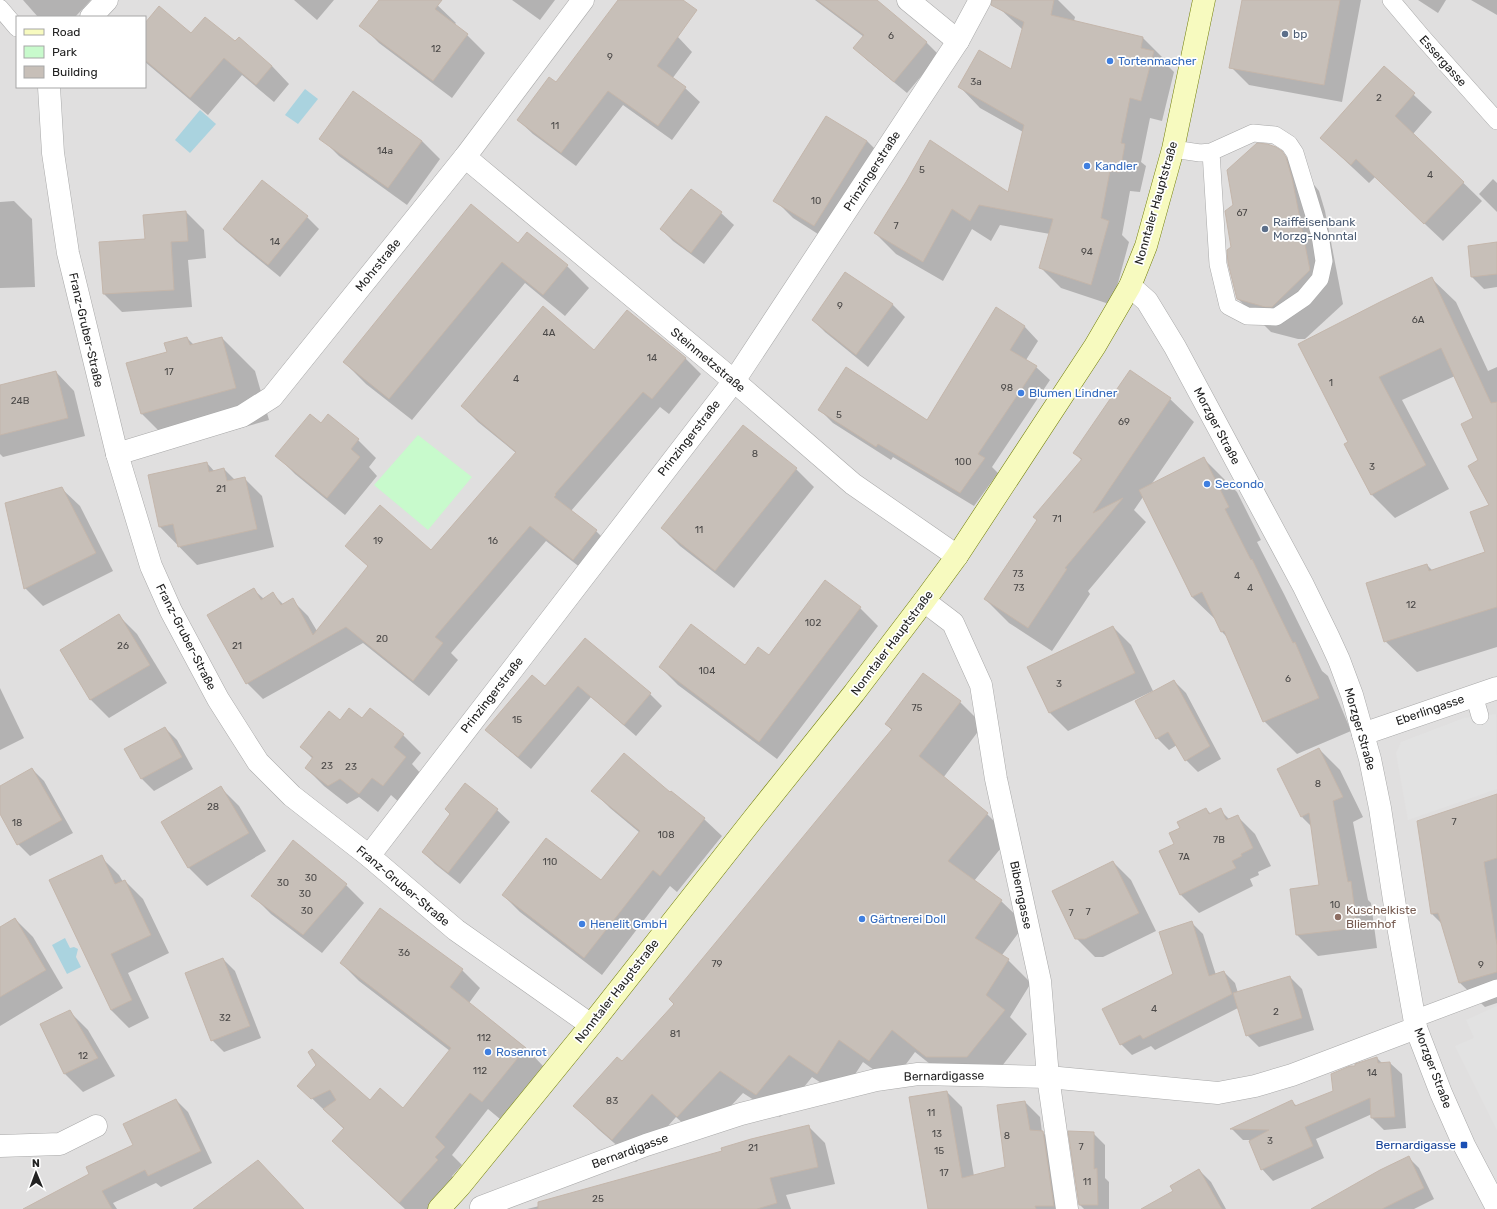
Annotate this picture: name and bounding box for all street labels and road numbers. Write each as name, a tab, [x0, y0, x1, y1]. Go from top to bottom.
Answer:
street label: Essergasse	[1417, 33, 1470, 89]
street label: Prinzingerstraße	[841, 128, 903, 214]
street label: Nonntaler Hauptstraße	[1132, 139, 1180, 266]
street label: Mohrstraße	[352, 236, 404, 294]
street label: Franz-Gruber-Straße	[66, 271, 106, 389]
street label: Steinmetzstraße	[668, 325, 748, 395]
street label: Morzger Straße	[1191, 385, 1243, 467]
street label: Prinzingerstraße	[655, 397, 723, 479]
street label: Franz-Gruber-Straße	[153, 582, 219, 693]
street label: Nonntaler Hauptstraße	[848, 588, 936, 698]
street label: Prinzingerstraße	[458, 654, 526, 736]
street label: Morzger Straße	[1342, 686, 1379, 772]
street label: Eberlingasse	[1394, 692, 1466, 728]
street label: Franz-Gruber-Straße	[354, 843, 453, 929]
street label: Biberngasse	[1007, 860, 1035, 931]
street label: Nonntaler Hauptstraße	[572, 936, 662, 1046]
street label: Morzger Straße	[1411, 1026, 1455, 1111]
street label: Bernardigasse	[904, 1068, 985, 1084]
street label: Bernardigasse	[590, 1131, 670, 1171]

